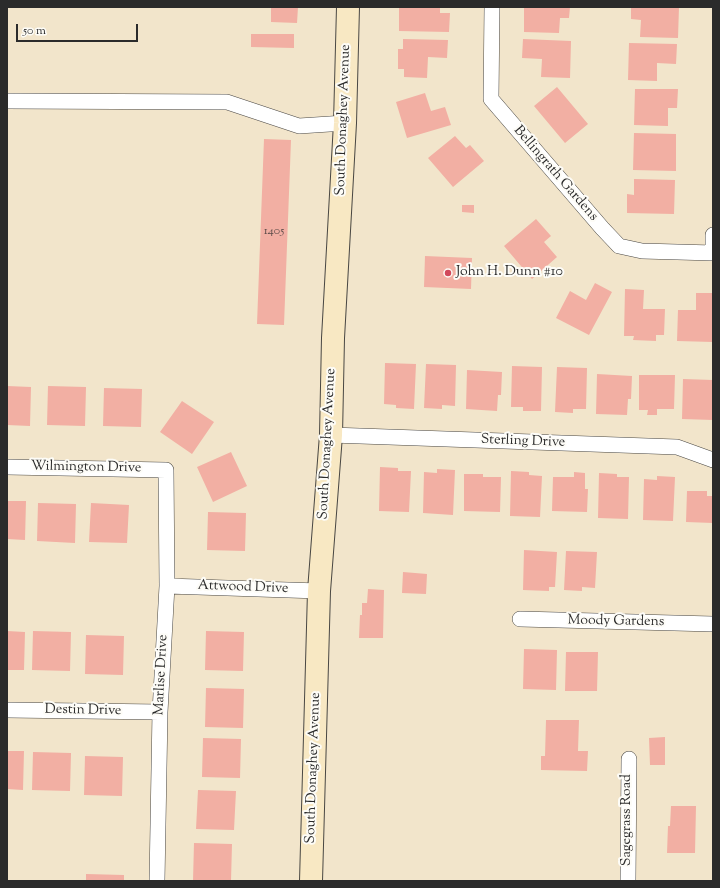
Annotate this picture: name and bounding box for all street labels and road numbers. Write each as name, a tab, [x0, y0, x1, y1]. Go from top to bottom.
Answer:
street label: South Donaghey Avenue	[333, 44, 355, 196]
street label: Bellingrath Gardens	[509, 123, 601, 225]
street label: South Donaghey Avenue	[316, 368, 340, 520]
street label: Sterling Drive	[481, 432, 565, 452]
street label: Wilmington Drive	[31, 459, 141, 477]
street label: Attwood Drive	[197, 578, 289, 598]
street label: Moody Gardens	[567, 613, 665, 631]
street label: Marlise Drive	[151, 634, 173, 716]
street label: South Donaghey Avenue	[303, 692, 325, 844]
street label: Destin Drive	[44, 702, 122, 720]
street label: Sagegrass Road	[620, 774, 636, 866]

